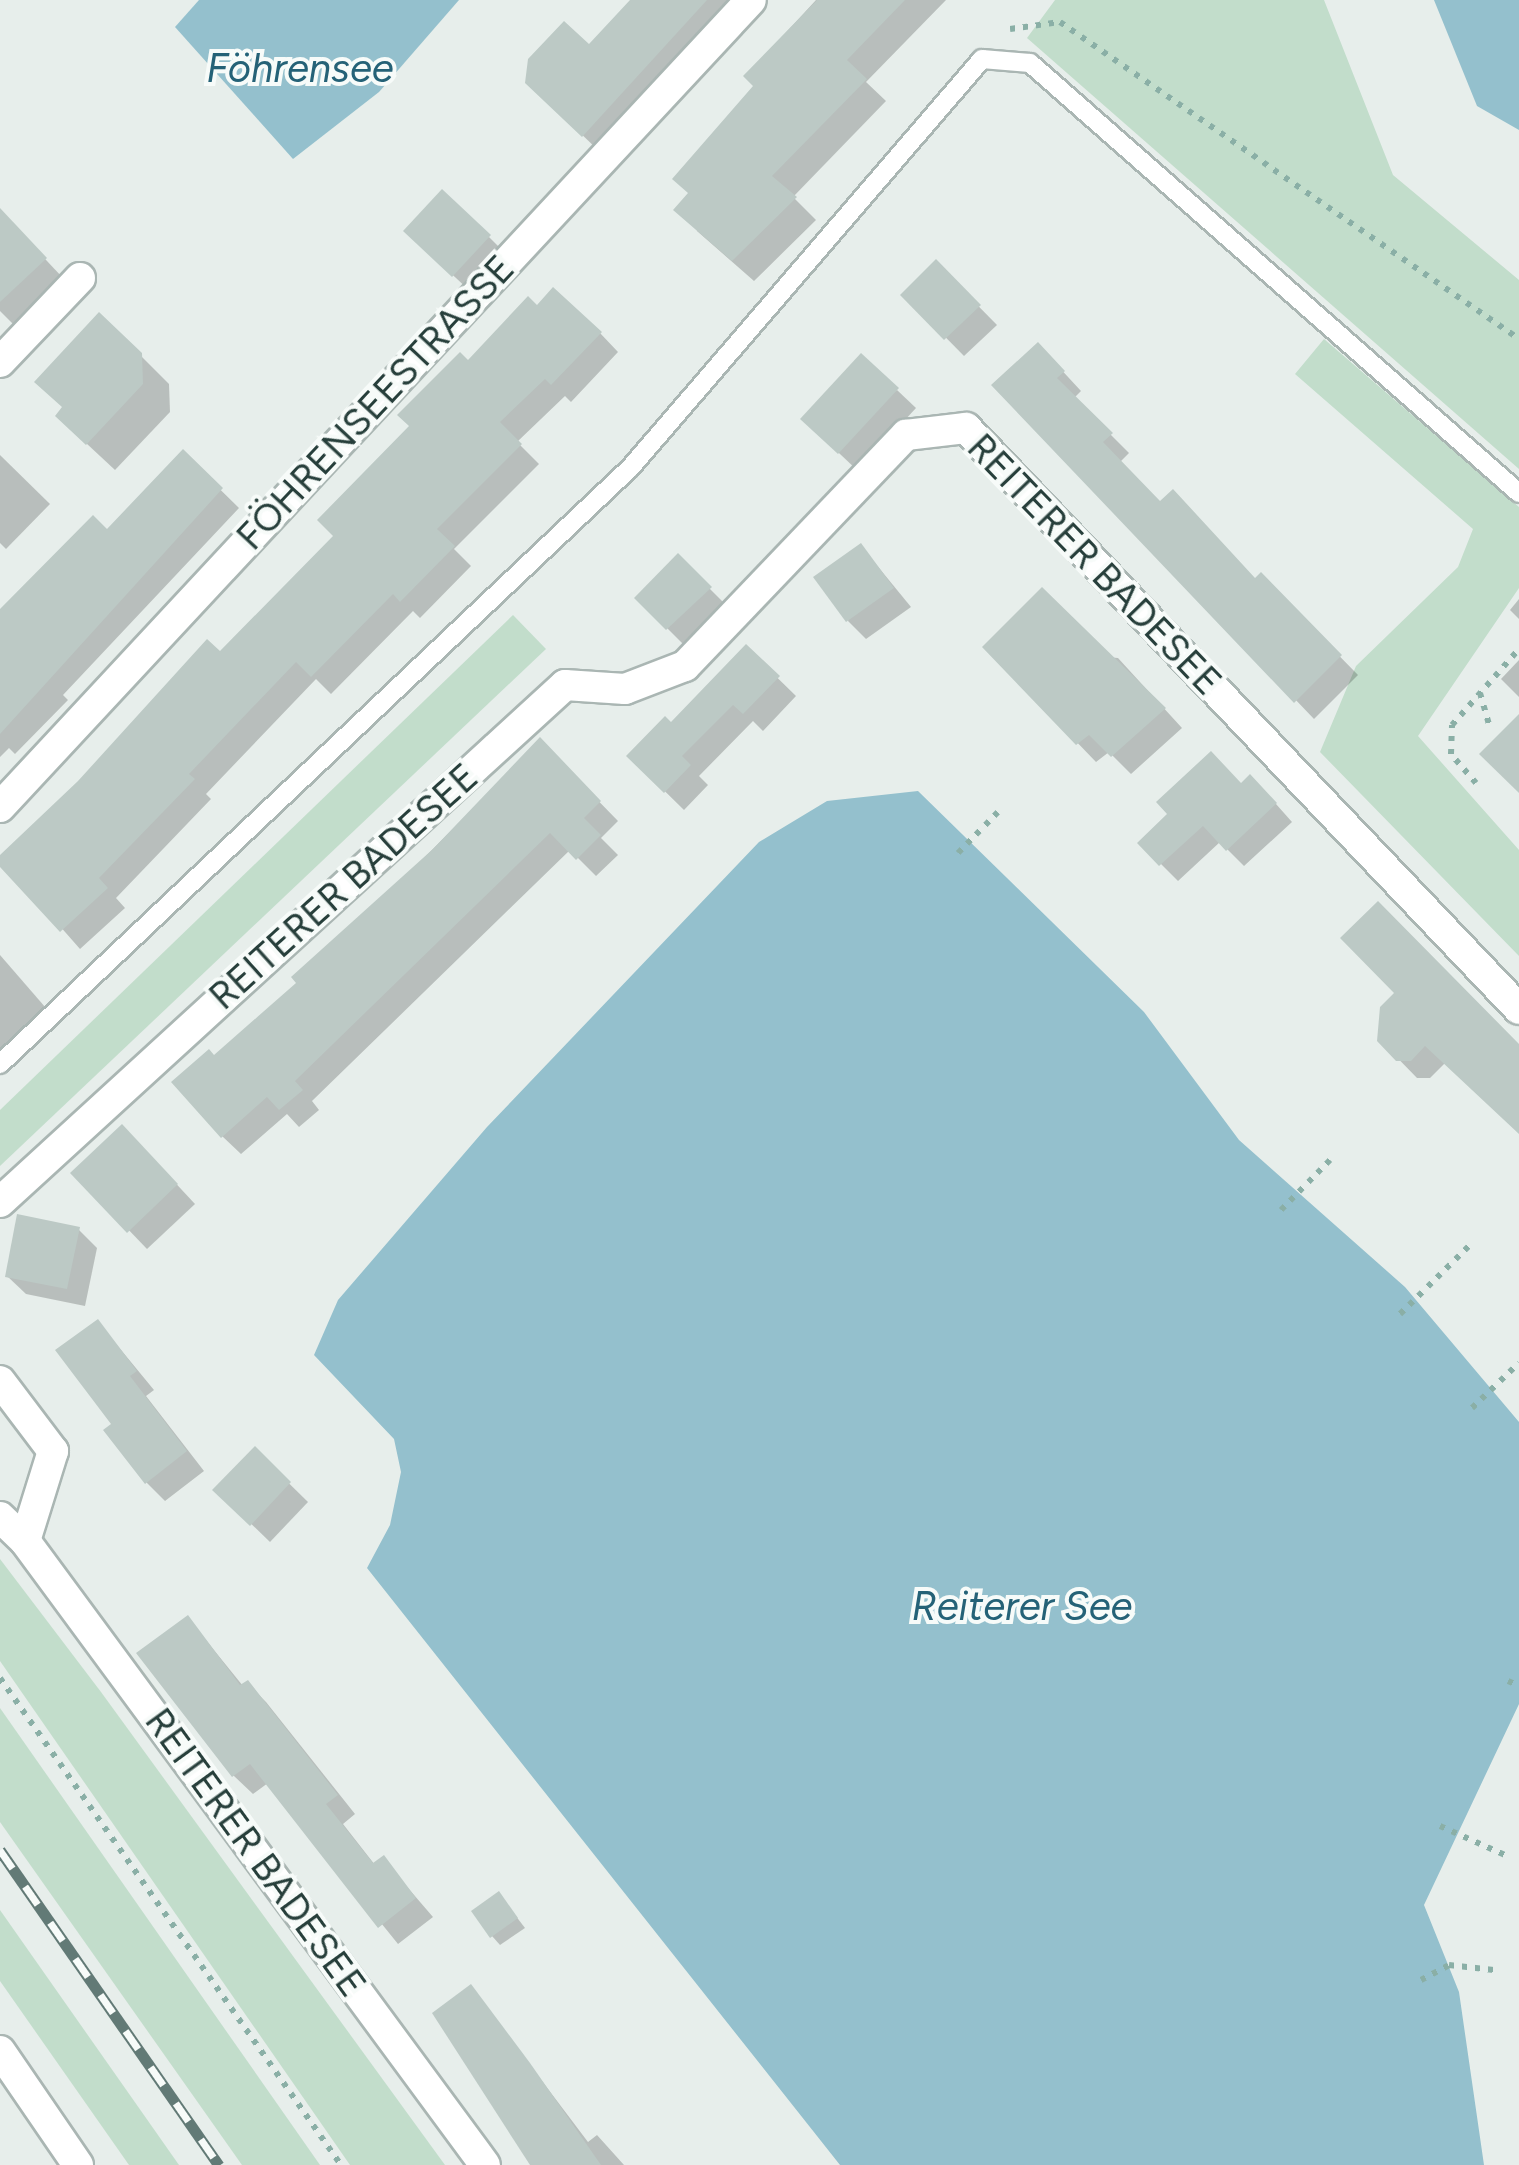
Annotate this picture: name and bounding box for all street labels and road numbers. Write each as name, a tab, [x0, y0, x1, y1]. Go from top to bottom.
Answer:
street label: FÖHRENSEESTRASSE	[228, 246, 524, 560]
street label: REITERER BADESEE	[958, 425, 1230, 705]
street label: REITERER BADESEE	[200, 754, 488, 1020]
street label: REITERER BADESEE	[135, 1700, 375, 2006]

